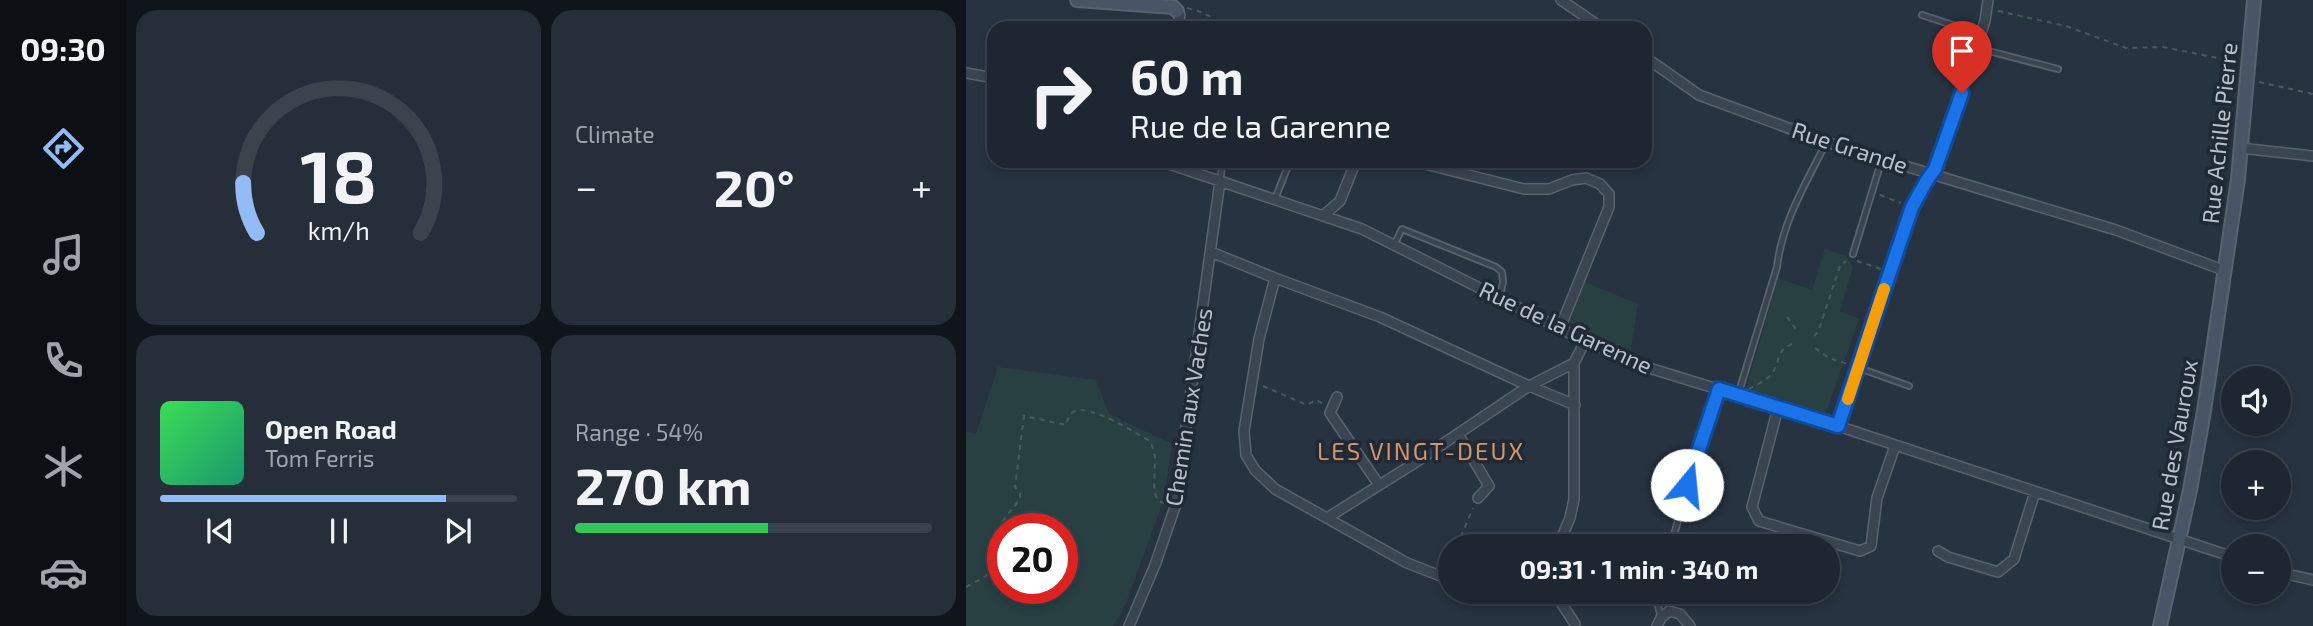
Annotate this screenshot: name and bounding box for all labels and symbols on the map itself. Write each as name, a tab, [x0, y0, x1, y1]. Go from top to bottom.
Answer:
pin	[1932, 21, 1992, 93]
street label: Rue Achille Pierre	[2196, 41, 2242, 225]
street label: Rue Grande	[1789, 115, 1911, 179]
street label: Rue de la Garenne	[1475, 275, 1657, 379]
street label: Chemin aux Vaches	[1159, 306, 1217, 508]
street label: Rue des Vauroux	[2145, 357, 2203, 533]
district label: LES VINGT-DEUX	[1317, 436, 1525, 465]
position arrow	[1650, 448, 1724, 522]
speed limit sign: 20	[987, 513, 1078, 604]

